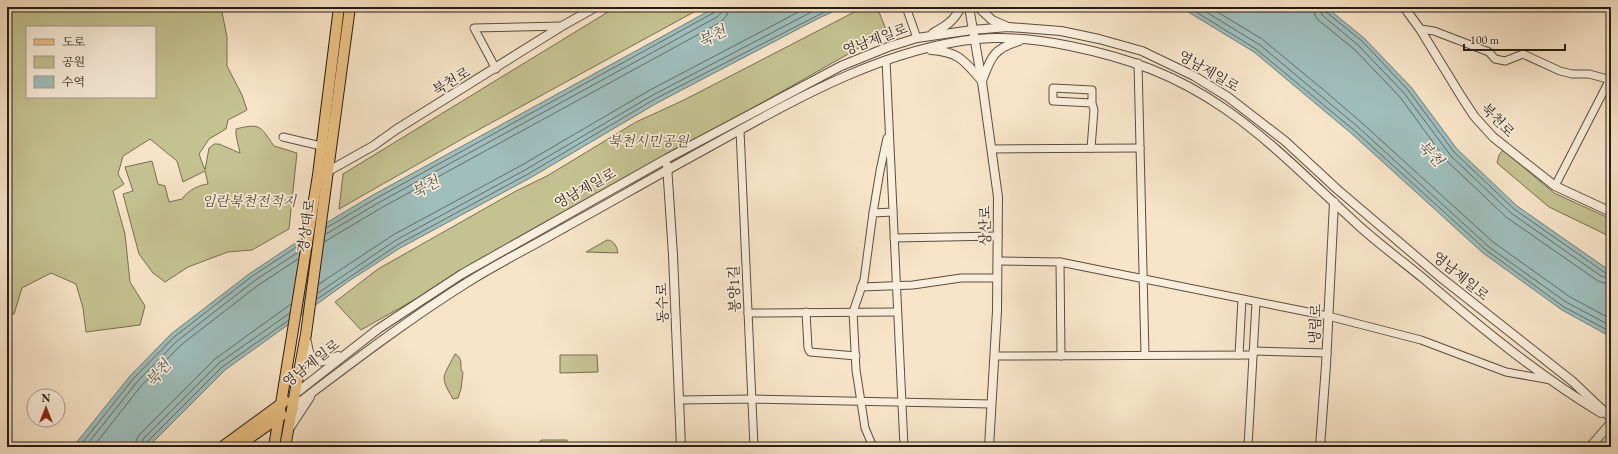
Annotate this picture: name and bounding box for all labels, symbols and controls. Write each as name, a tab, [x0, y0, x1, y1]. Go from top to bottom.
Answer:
street label: 영남제일로	[840, 19, 910, 59]
water label: 북천	[695, 20, 731, 51]
legend	[26, 26, 156, 98]
scale bar	[1464, 26, 1565, 52]
text: 100 m	[1470, 32, 1500, 48]
text: 도로	[62, 34, 86, 50]
street label: 영남제일로	[1175, 46, 1243, 96]
text: 공원	[62, 54, 85, 70]
street label: 북천로	[429, 63, 473, 99]
text: 수역	[62, 74, 85, 90]
street label: 북천로	[1477, 99, 1519, 141]
park label: 북천시민공원	[607, 132, 690, 150]
water label: 북천	[1414, 136, 1449, 171]
street label: 영남제일로	[551, 164, 619, 212]
water label: 북천	[408, 171, 444, 202]
park label: 임란북천전적지	[202, 192, 298, 210]
street label: 경상대로	[293, 197, 319, 254]
street label: 상산로	[976, 205, 994, 246]
street label: 영남제일로	[1429, 248, 1493, 305]
street label: 봉양1길	[724, 265, 744, 313]
street label: 동수로	[652, 282, 672, 324]
street label: 냉림로	[1305, 303, 1325, 345]
street label: 영남제일로	[279, 335, 344, 391]
water label: 북천	[141, 355, 176, 390]
north arrow	[26, 388, 66, 428]
text: N	[42, 391, 51, 405]

